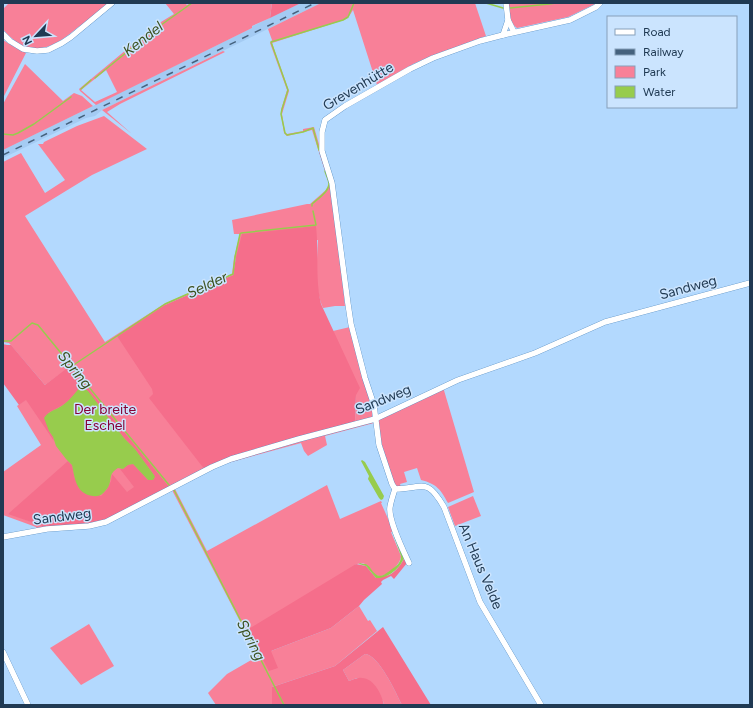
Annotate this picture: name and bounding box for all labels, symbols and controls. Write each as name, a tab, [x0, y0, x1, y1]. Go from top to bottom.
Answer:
north arrow	[16, 16, 56, 56]
legend	[607, 16, 737, 108]
water label: Kendel	[119, 17, 167, 60]
text: Road	[643, 25, 671, 39]
text: N	[20, 33, 35, 47]
text: Railway	[643, 45, 684, 59]
street label: Grevenhütte	[320, 59, 397, 114]
text: Park	[643, 65, 666, 79]
text: Water	[643, 85, 675, 99]
water label: Selder	[184, 267, 231, 302]
street label: Sandweg	[658, 272, 719, 303]
water label: Spring	[54, 347, 96, 393]
street label: Sandweg	[353, 381, 413, 418]
park label: Der breite Eschel	[74, 401, 136, 434]
street label: Sandweg	[32, 504, 92, 528]
street label: An Haus Velde	[455, 521, 506, 612]
water label: Spring	[233, 616, 269, 664]

